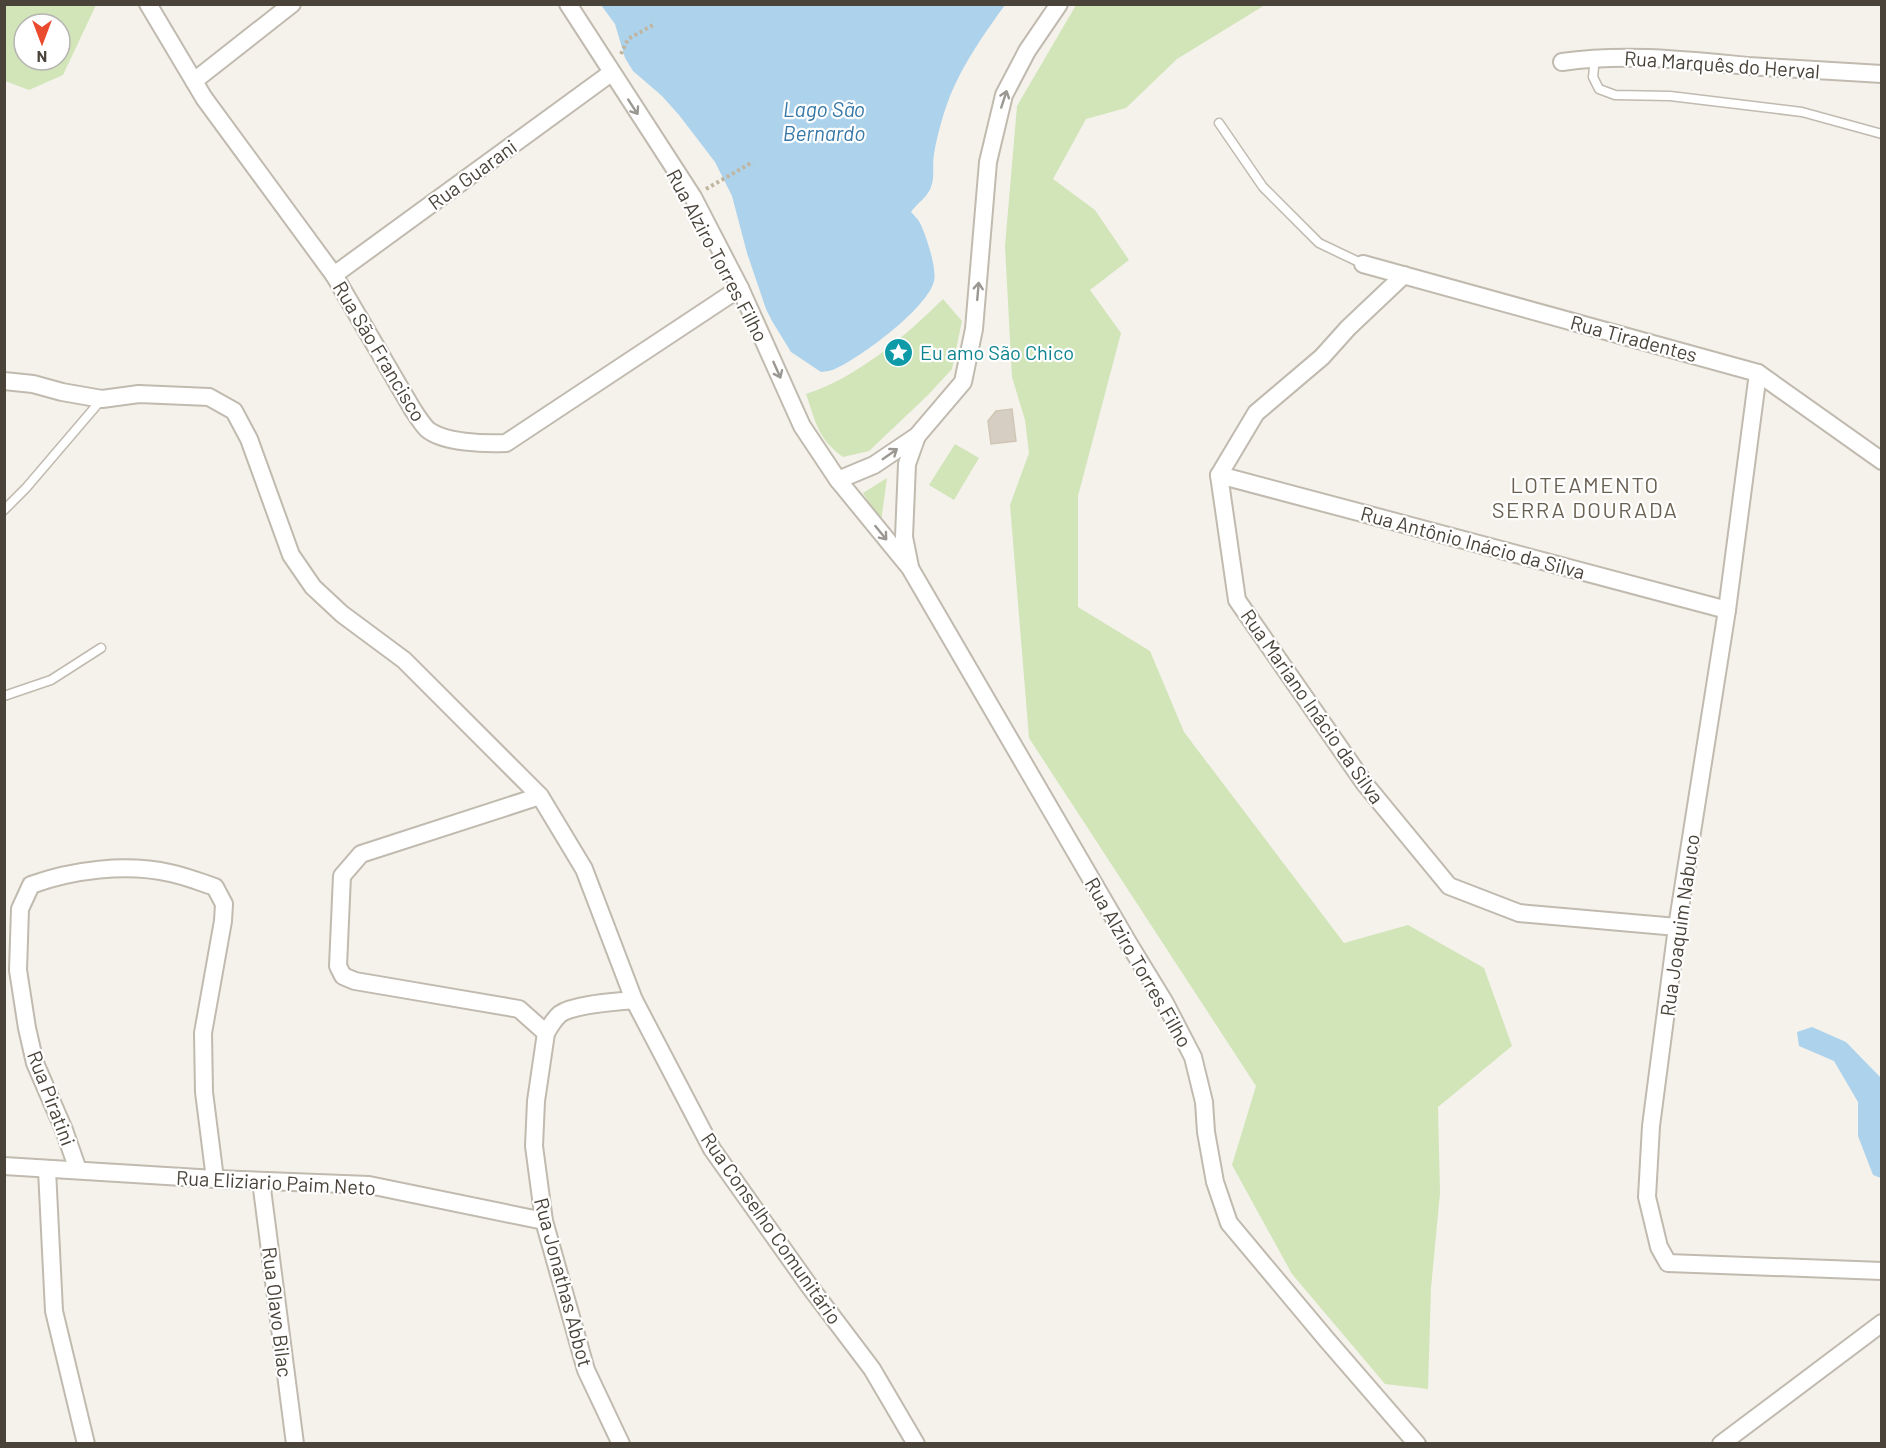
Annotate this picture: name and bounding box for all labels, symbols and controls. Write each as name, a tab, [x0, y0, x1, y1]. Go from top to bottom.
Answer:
north arrow	[12, 12, 72, 72]
street label: Rua Marquês do Herval	[1623, 45, 1821, 83]
text: N	[37, 48, 47, 67]
one-way arrow	[999, 90, 1010, 109]
water label: Lago São Bernardo	[783, 96, 865, 145]
one-way arrow	[628, 98, 640, 115]
street label: Rua Guarani	[423, 134, 521, 214]
street label: Rua Alziro Torres Filho	[662, 165, 774, 345]
street label: Rua São Francisco	[329, 277, 431, 425]
one-way arrow	[972, 282, 983, 302]
street label: Rua Tiradentes	[1568, 310, 1700, 366]
place icon: Eu amo São Chico	[883, 336, 915, 368]
place label: Eu amo São Chico	[920, 340, 1074, 364]
one-way arrow	[772, 360, 783, 378]
one-way arrow	[882, 448, 898, 460]
district label: LOTEAMENTO SERRA DOURADA	[1492, 471, 1678, 522]
street label: Rua Antônio Inácio da Silva	[1358, 501, 1588, 583]
one-way arrow	[875, 525, 888, 541]
street label: Rua Mariano Inácio da Silva	[1237, 604, 1389, 808]
street label: Rua Joaquim Nabuco	[1654, 832, 1704, 1018]
street label: Rua Alziro Torres Filho	[1081, 873, 1197, 1051]
street label: Rua Piratini	[23, 1047, 81, 1149]
street label: Rua Conselho Comunitário	[697, 1128, 847, 1328]
street label: Rua Eliziario Paim Neto	[175, 1165, 377, 1199]
street label: Rua Jonathas Abbot	[530, 1195, 598, 1369]
street label: Rua Olavo Bilac	[258, 1245, 298, 1379]

